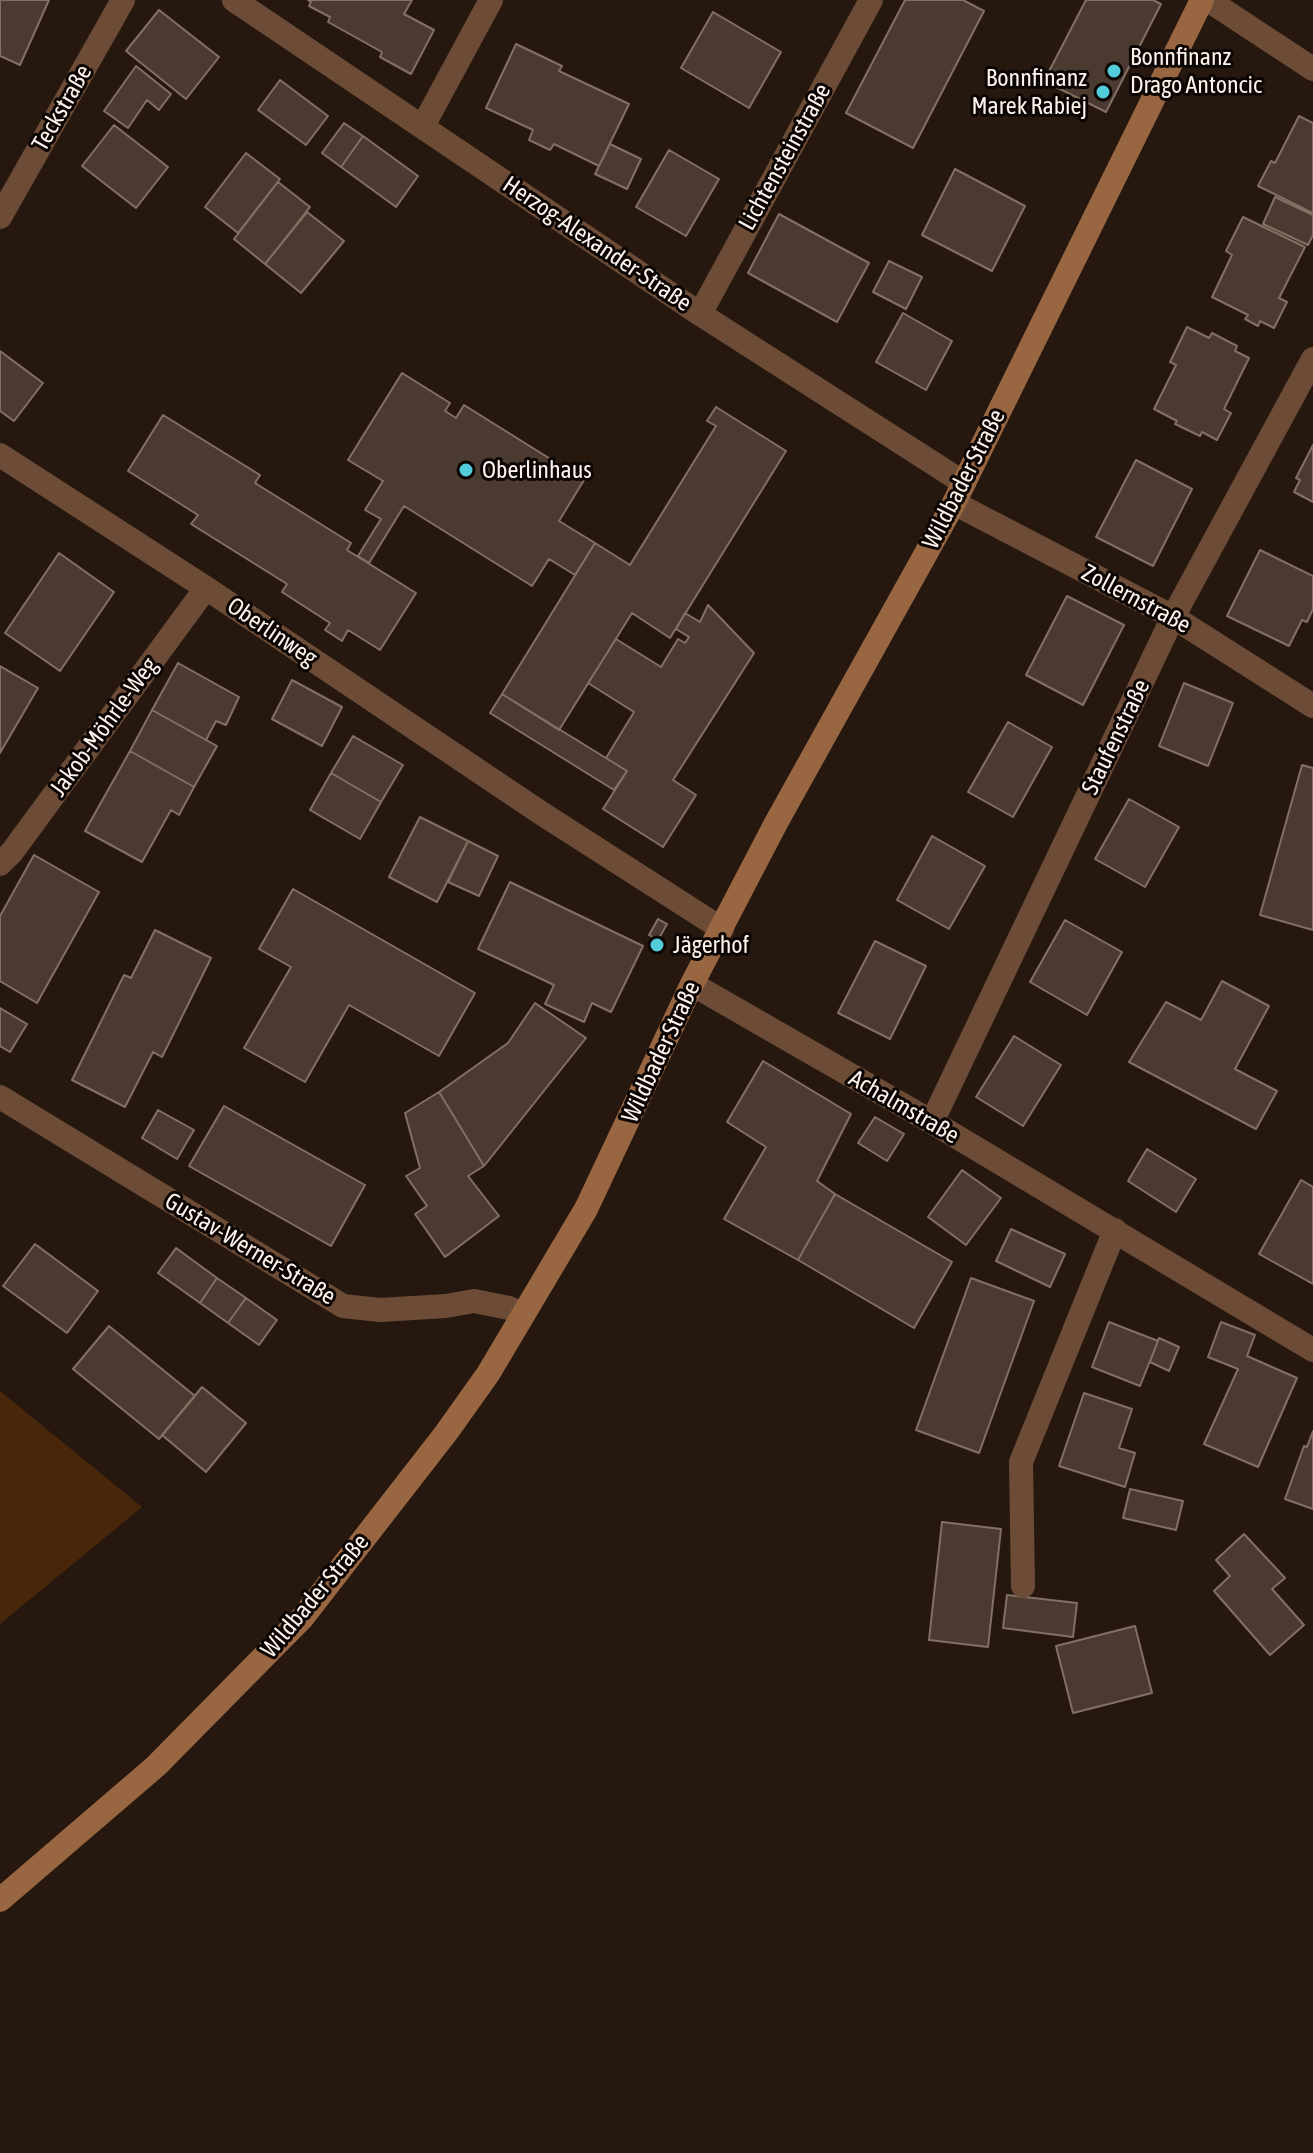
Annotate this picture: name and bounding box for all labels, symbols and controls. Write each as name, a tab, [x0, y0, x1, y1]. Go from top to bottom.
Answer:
place label: Bonnfinanz Drago Antoncic	[1130, 43, 1262, 99]
street label: Teckstraße	[26, 60, 98, 156]
marker: Bonnfinanz Drago Antoncic	[1105, 62, 1123, 80]
place label: Bonnfinanz Marek Rabiej	[971, 64, 1087, 120]
street label: Lichtensteinstraße	[733, 79, 837, 235]
marker: Bonnfinanz Marek Rabiej	[1094, 83, 1112, 101]
street label: Herzog-Alexander-Straße	[497, 170, 697, 318]
street label: Wildbader Straße	[917, 405, 1011, 553]
place label: Oberlinhaus	[482, 456, 592, 484]
marker: Oberlinhaus	[457, 461, 475, 479]
street label: Zollernstraße	[1076, 558, 1196, 640]
street label: Oberlinweg	[222, 591, 322, 673]
street label: Jakob-Möhrle-Weg	[44, 652, 164, 802]
street label: Staufenstraße	[1076, 675, 1156, 799]
place label: Jägerhof	[673, 931, 749, 959]
marker: Jägerhof	[648, 936, 666, 954]
street label: Wildbader Straße	[616, 977, 706, 1127]
street label: Achalmstraße	[844, 1064, 964, 1150]
street label: Gustav-Werner-Straße	[159, 1187, 341, 1311]
street label: Wildbader Straße	[255, 1528, 375, 1664]

